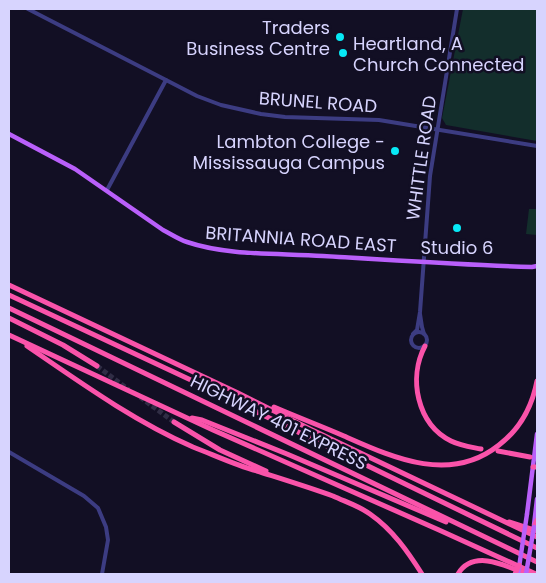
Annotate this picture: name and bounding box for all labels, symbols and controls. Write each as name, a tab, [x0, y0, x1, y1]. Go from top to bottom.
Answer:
place label: Traders Business Centre	[186, 15, 330, 61]
marker: Traders Business Centre	[334, 31, 346, 43]
place label: Heartland, A Church Connected	[353, 31, 524, 77]
marker: Heartland, A Church Connected	[337, 47, 349, 59]
street label: BRUNEL ROAD	[258, 85, 378, 119]
street label: WHITTLE ROAD	[400, 94, 442, 222]
place label: Lambton College - Mississauga Campus	[193, 129, 385, 175]
marker: Lambton College - Mississauga Campus	[389, 145, 401, 157]
street label: BRITANNIA ROAD EAST	[205, 220, 398, 258]
marker: Studio 6	[451, 222, 463, 234]
place label: Studio 6	[421, 235, 494, 260]
street label: HIGHWAY 401 EXPRESS	[186, 368, 372, 476]

